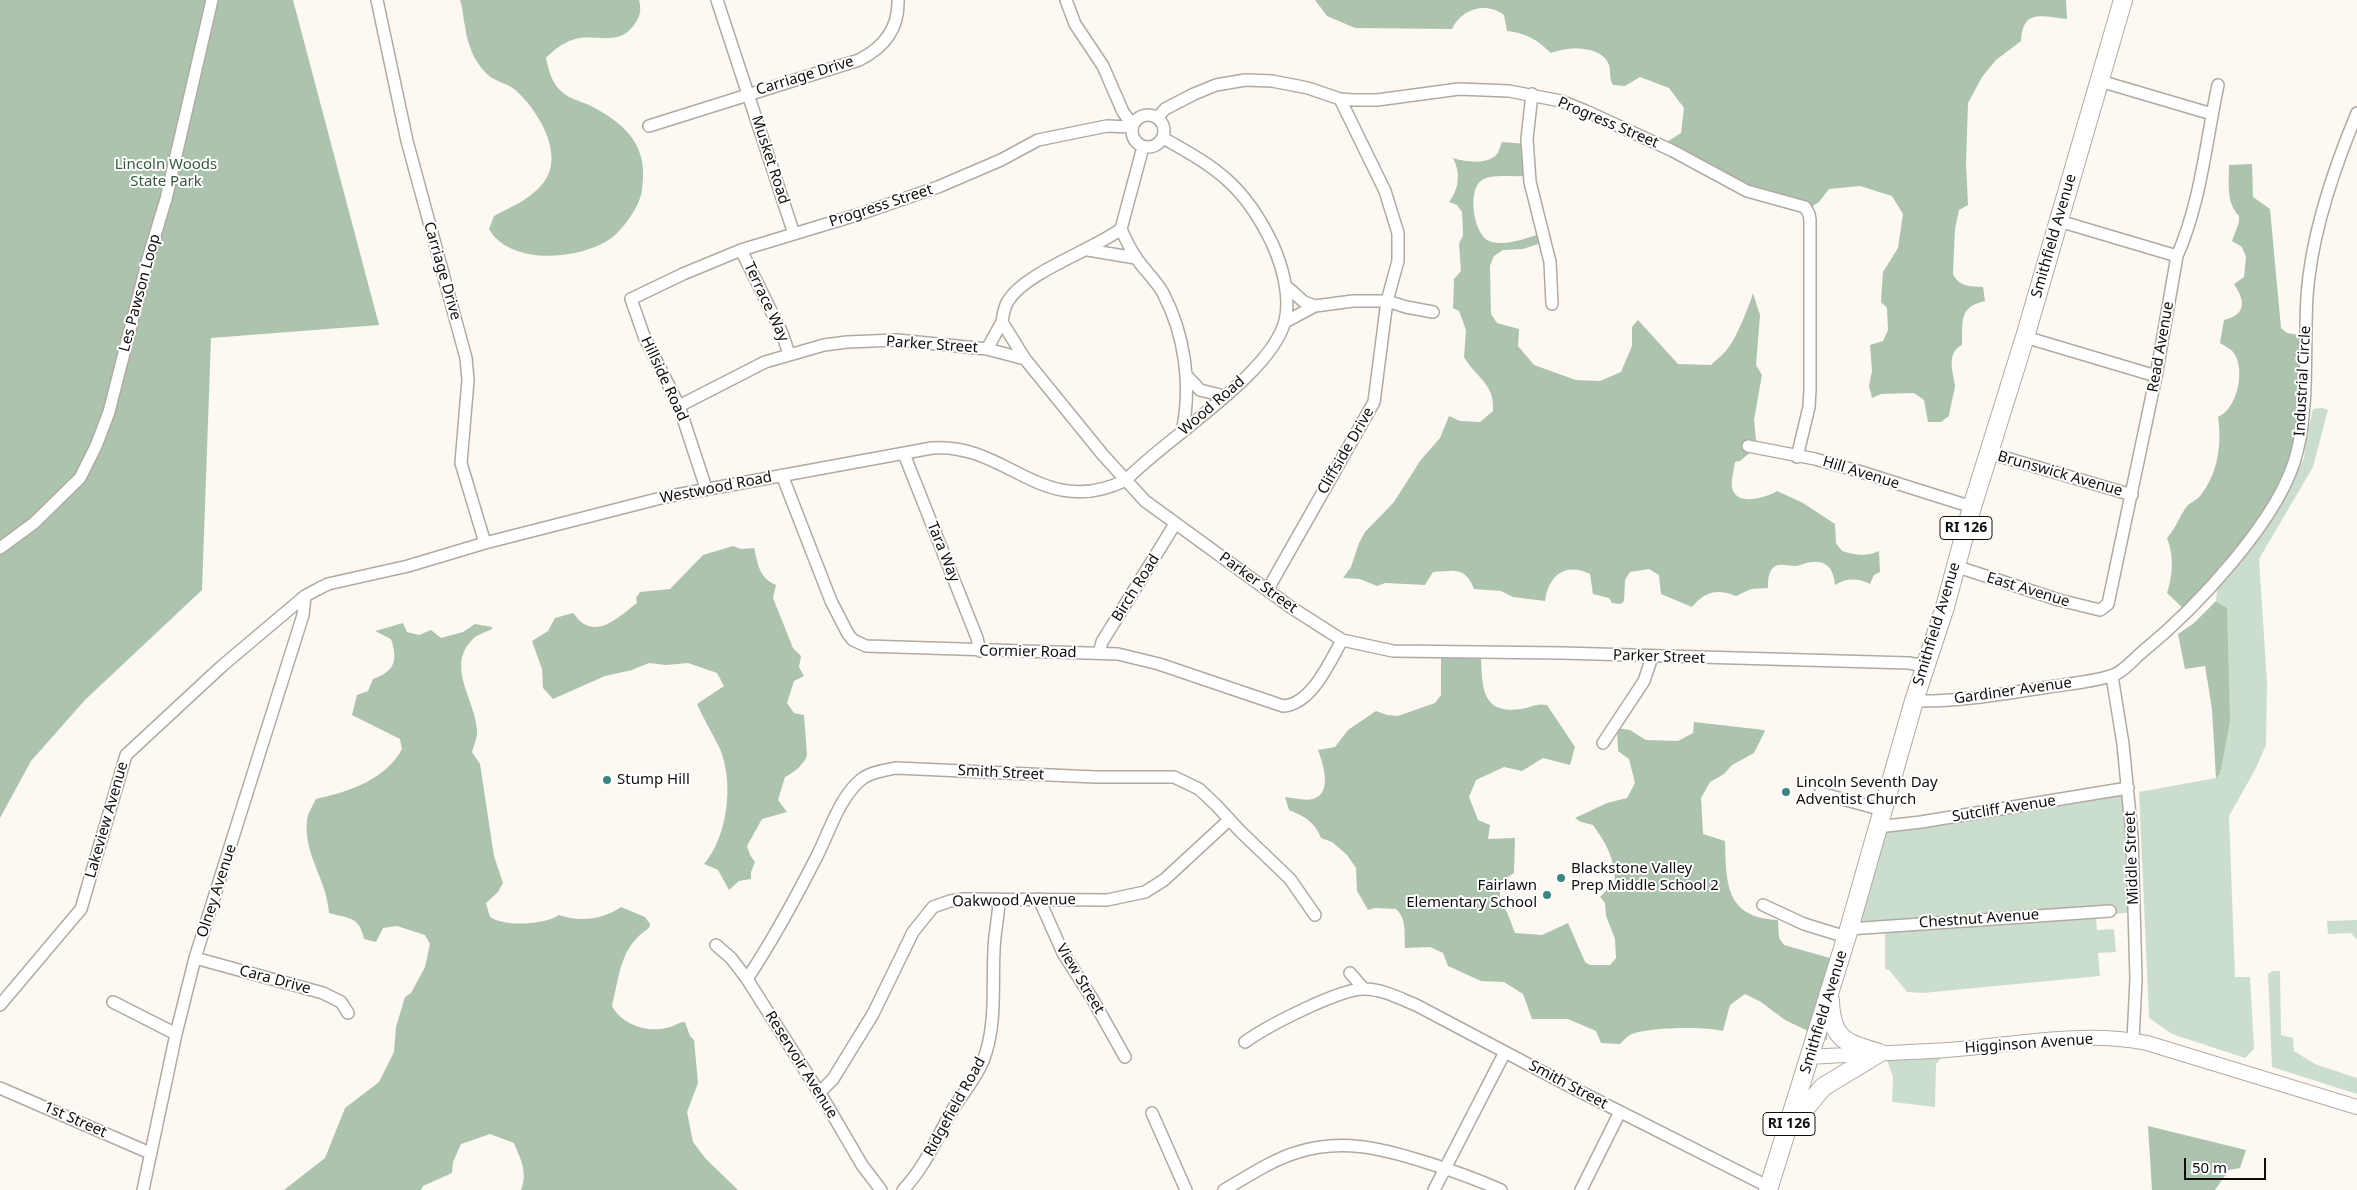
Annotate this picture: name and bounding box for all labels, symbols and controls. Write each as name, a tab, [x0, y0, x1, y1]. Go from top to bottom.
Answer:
street label: Carriage Drive	[754, 53, 856, 99]
street label: Progress Street	[1555, 94, 1661, 152]
street label: Musket Road	[747, 114, 793, 206]
park label: Lincoln Woods State Park	[115, 156, 217, 191]
street label: Smithfield Avenue	[2028, 172, 2080, 300]
street label: Progress Street	[827, 181, 935, 231]
street label: Carriage Drive	[419, 220, 465, 322]
street label: Les Pawson Loop	[116, 232, 164, 354]
street label: Terrace Way	[740, 259, 792, 345]
street label: Read Avenue	[2144, 300, 2178, 394]
street label: Industrial Circle	[2291, 325, 2315, 437]
street label: Parker Street	[885, 333, 979, 357]
street label: Hillside Road	[637, 334, 691, 424]
street label: Wood Road	[1176, 373, 1248, 439]
street label: Cliffside Drive	[1314, 404, 1378, 498]
street label: Brunswick Avenue	[1995, 448, 2125, 500]
street label: Hill Avenue	[1820, 453, 1902, 493]
street label: Westwood Road	[658, 468, 774, 508]
road number: RI 126	[1940, 516, 1992, 540]
street label: Tara Way	[923, 519, 963, 585]
street label: Parker Street	[1215, 549, 1301, 617]
street label: Birch Road	[1108, 551, 1164, 625]
street label: Smithfield Avenue	[1910, 560, 1964, 688]
street label: East Avenue	[1984, 569, 2072, 611]
street label: Cormier Road	[979, 642, 1077, 662]
street label: Parker Street	[1613, 646, 1705, 668]
street label: Gardiner Avenue	[1953, 674, 2073, 708]
street label: Lakeview Avenue	[82, 760, 132, 880]
street label: Smith Street	[957, 762, 1045, 784]
place label: Stump Hill	[617, 771, 690, 789]
marker: Stump Hill	[601, 774, 613, 786]
place label: Lincoln Seventh Day Adventist Church	[1796, 774, 1938, 809]
marker: Lincoln Seventh Day Adventist Church	[1780, 786, 1792, 798]
street label: Sutcliff Avenue	[1951, 792, 2057, 826]
street label: Middle Street	[2121, 811, 2143, 905]
street label: Olney Avenue	[193, 842, 241, 940]
place label: Blackstone Valley Prep Middle School 2	[1571, 860, 1719, 895]
marker: Blackstone Valley Prep Middle School 2	[1555, 872, 1567, 884]
place label: Fairlawn Elementary School	[1406, 877, 1537, 912]
marker: Fairlawn Elementary School	[1541, 889, 1553, 901]
street label: Oakwood Avenue	[952, 891, 1076, 911]
street label: Chestnut Avenue	[1918, 906, 2040, 932]
street label: View Street	[1052, 941, 1108, 1017]
street label: Smithfield Avenue	[1797, 948, 1851, 1076]
street label: Cara Drive	[237, 962, 313, 998]
street label: Reservoir Avenue	[761, 1008, 841, 1122]
street label: Higginson Avenue	[1964, 1031, 2094, 1057]
street label: Ridgefield Road	[920, 1054, 990, 1160]
street label: Smith Street	[1526, 1057, 1610, 1113]
street label: 1st Street	[41, 1098, 109, 1142]
road number: RI 126	[1763, 1112, 1815, 1136]
scale bar	[2187, 1148, 2270, 1180]
text: 50 m	[2192, 1157, 2227, 1177]

